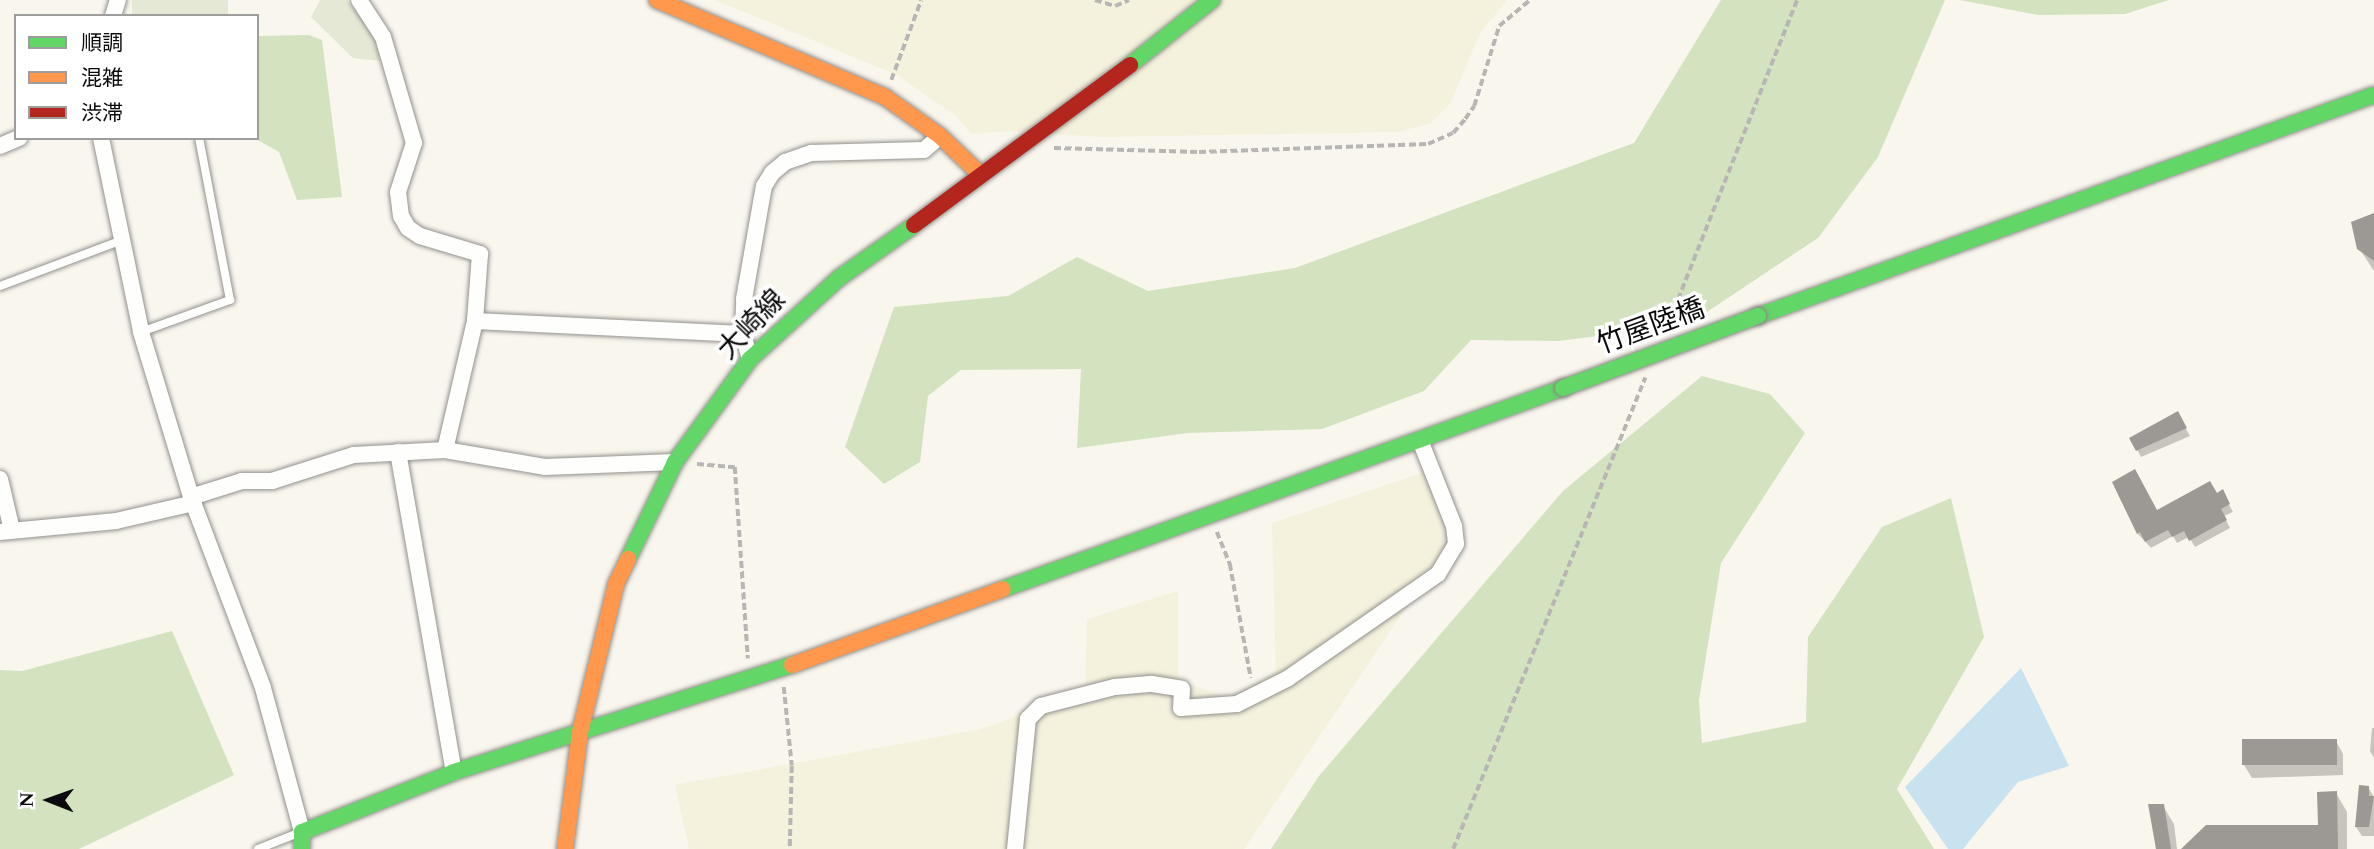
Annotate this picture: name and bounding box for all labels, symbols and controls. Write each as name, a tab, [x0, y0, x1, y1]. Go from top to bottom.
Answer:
legend	[14, 14, 259, 140]
text: 順調	[81, 28, 123, 60]
text: 混雑	[81, 63, 123, 95]
text: 渋滞	[81, 98, 123, 130]
street label: 大崎線	[711, 283, 793, 367]
street label: 竹屋陸橋	[1593, 292, 1709, 362]
north arrow	[14, 765, 84, 835]
text: N	[13, 792, 42, 808]

